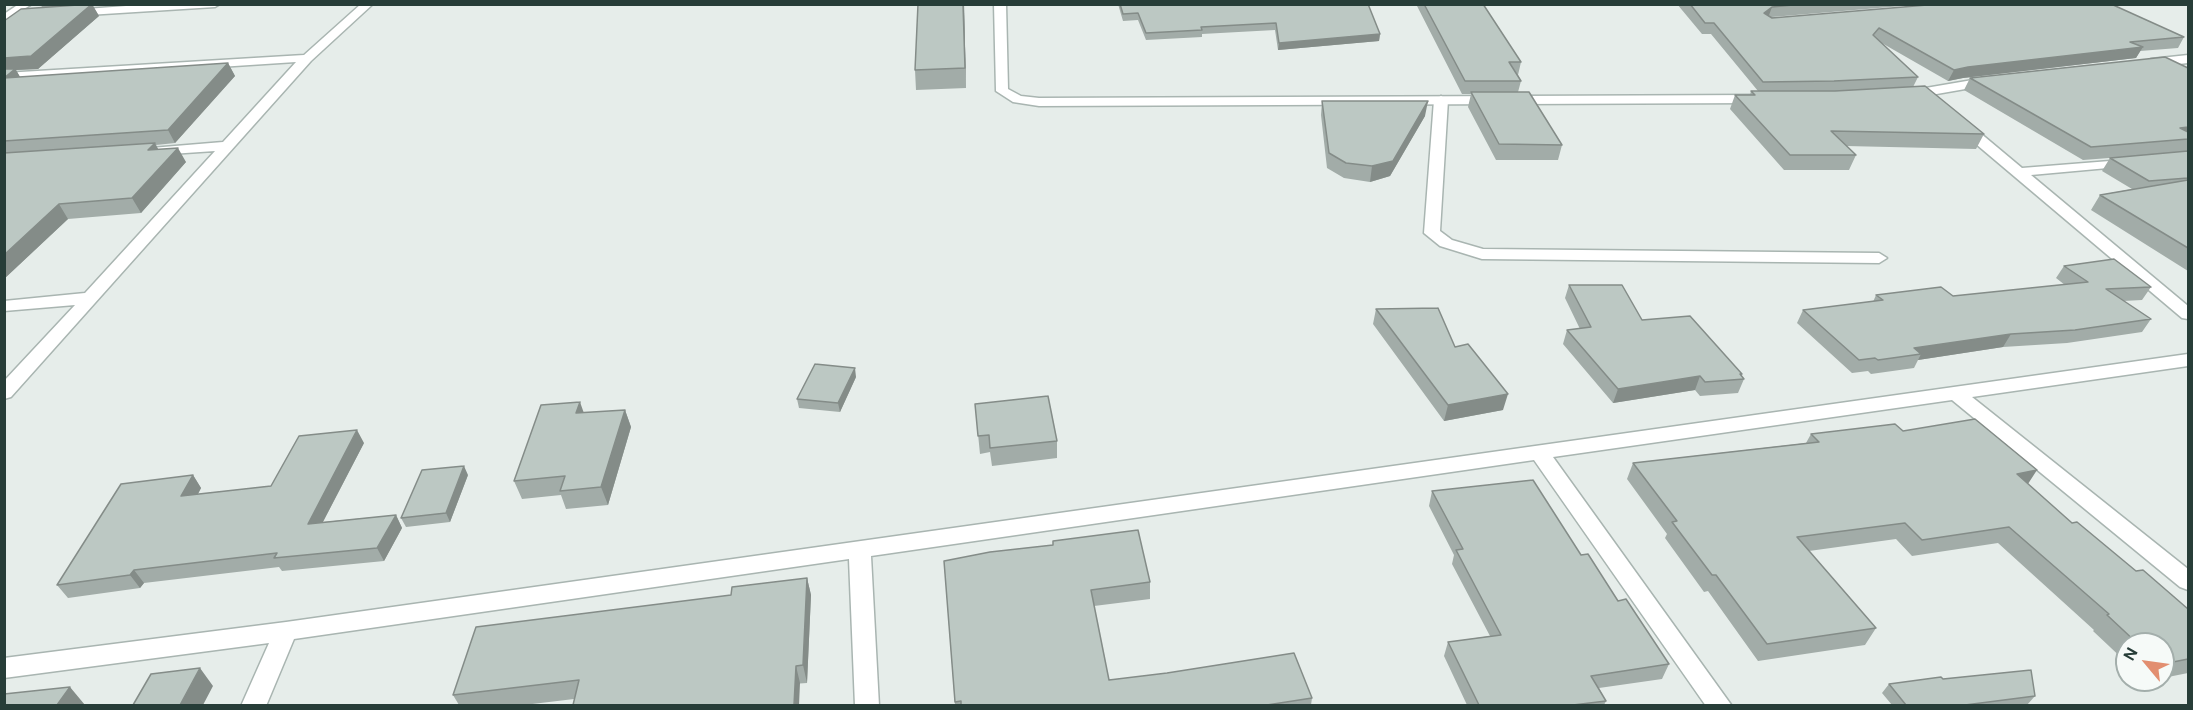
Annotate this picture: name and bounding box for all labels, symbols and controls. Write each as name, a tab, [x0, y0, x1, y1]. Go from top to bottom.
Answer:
north arrow	[2115, 632, 2175, 692]
text: N	[2119, 644, 2143, 664]

